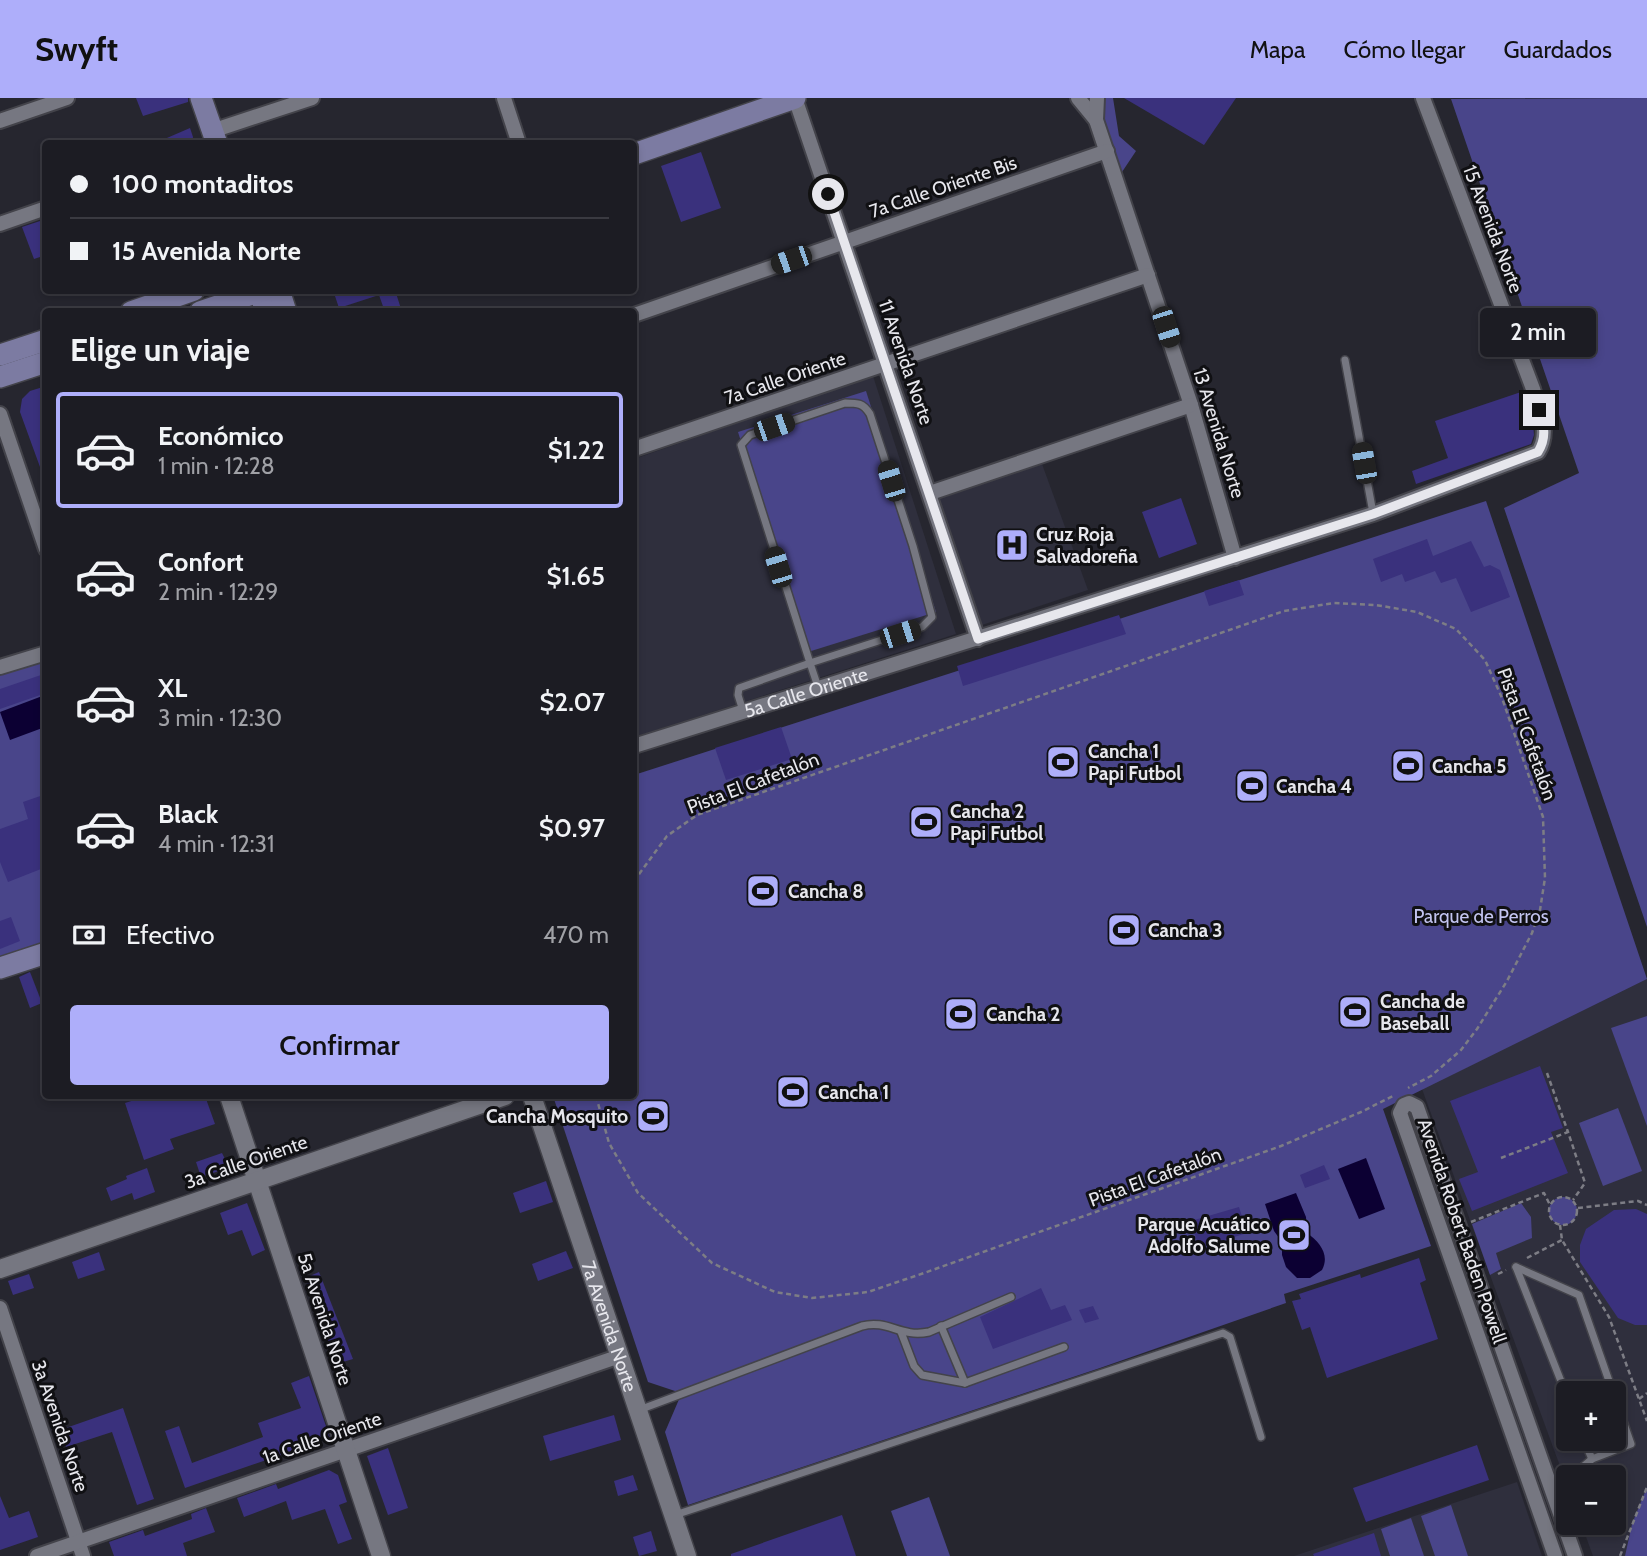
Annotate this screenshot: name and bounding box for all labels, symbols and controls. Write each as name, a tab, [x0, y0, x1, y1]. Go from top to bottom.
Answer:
text: Swyft	[35, 29, 118, 69]
text: Mapa	[1250, 35, 1306, 64]
text: Cómo llegar	[1344, 35, 1465, 64]
text: Guardados	[1503, 35, 1612, 64]
street label: 7a Calle Oriente Bis	[866, 151, 1020, 223]
street label: 15 Avenida Norte	[1458, 162, 1528, 296]
text: 100 montaditos	[112, 168, 294, 200]
route start	[812, 178, 844, 210]
text: 15 Avenida Norte	[112, 235, 301, 267]
car	[768, 243, 815, 277]
street label: 11 Avenida Norte	[874, 296, 938, 428]
car	[1150, 304, 1183, 350]
callout: 2 min	[1481, 308, 1597, 358]
text: 2 min	[1510, 318, 1566, 346]
text: Elige un viaje	[70, 330, 250, 369]
street label: 7a Calle Oriente	[721, 346, 849, 410]
street label: 13 Avenida Norte	[1188, 365, 1250, 501]
route end	[1523, 394, 1555, 426]
car	[751, 410, 798, 444]
icon: car	[74, 419, 137, 482]
text: Económico	[158, 420, 284, 452]
text: $1.22	[548, 434, 605, 466]
car	[1351, 440, 1378, 486]
text: 1 min · 12:28	[158, 452, 275, 480]
car	[875, 458, 908, 504]
place label: Cruz Roja Salvadoreña	[1036, 523, 1138, 568]
hospital icon: Cruz Roja Salvadoreña	[993, 526, 1031, 564]
car	[762, 544, 795, 590]
icon: car	[74, 545, 137, 608]
text: Confort	[158, 546, 244, 578]
text: $1.65	[546, 560, 605, 592]
text: 2 min · 12:29	[158, 578, 278, 606]
car	[877, 618, 924, 650]
street label: 5a Calle Oriente	[741, 662, 871, 722]
street label: Pista El Cafetalón	[1492, 665, 1562, 803]
icon: car	[74, 671, 137, 734]
text: XL	[158, 672, 187, 704]
text: $2.07	[539, 686, 605, 718]
text: 3 min · 12:30	[158, 704, 282, 732]
place label: Cancha 1 Papi Futbol	[1088, 740, 1181, 785]
sports icon: Cancha 1 Papi Futbol	[1044, 743, 1082, 781]
street label: Pista El Cafetalón	[684, 747, 822, 819]
sports icon: Cancha 5	[1389, 747, 1427, 785]
place label: Cancha 5	[1432, 755, 1507, 778]
sports icon: Cancha 4	[1233, 767, 1271, 805]
place label: Cancha 4	[1276, 775, 1352, 798]
icon: car	[74, 797, 137, 860]
text: Black	[158, 798, 218, 830]
place label: Cancha 2 Papi Futbol	[950, 800, 1043, 845]
sports icon: Cancha 2 Papi Futbol	[907, 803, 945, 841]
text: $0.97	[539, 812, 605, 844]
text: 4 min · 12:31	[158, 830, 274, 858]
sports icon: Cancha 8	[744, 872, 782, 910]
place label: Cancha 8	[788, 880, 864, 903]
park label: Parque de Perros	[1414, 905, 1549, 928]
sports icon: Cancha 3	[1105, 911, 1143, 949]
icon: cash	[70, 916, 108, 954]
text: Efectivo	[126, 919, 215, 951]
place label: Cancha 3	[1148, 919, 1223, 942]
text: 470 m	[543, 921, 609, 949]
place label: Cancha de Baseball	[1380, 990, 1465, 1035]
sports icon: Cancha de Baseball	[1336, 993, 1374, 1031]
sports icon: Cancha 2	[942, 995, 980, 1033]
place label: Cancha 2	[986, 1003, 1060, 1026]
button: Confirmar	[70, 1005, 609, 1085]
sports icon: Cancha 1	[774, 1073, 812, 1111]
place label: Cancha 1	[818, 1081, 889, 1104]
sports icon: Cancha Mosquito	[634, 1097, 672, 1135]
place label: Cancha Mosquito	[486, 1105, 628, 1128]
street label: Avenida Robert Baden Powell	[1413, 1116, 1511, 1347]
street label: 3a Calle Oriente	[182, 1130, 311, 1194]
street label: Pista El Cafetalón	[1086, 1142, 1224, 1212]
place label: Parque Acuático Adolfo Salume	[1137, 1213, 1270, 1258]
sports icon: Parque Acuático Adolfo Salume	[1275, 1216, 1313, 1254]
street label: 5a Avenida Norte	[293, 1250, 357, 1388]
street label: 7a Avenida Norte	[577, 1258, 642, 1395]
street label: 3a Avenida Norte	[27, 1357, 93, 1495]
map controls	[1556, 1381, 1626, 1535]
button: +	[1556, 1381, 1626, 1451]
street label: 1a Calle Oriente	[260, 1407, 385, 1469]
button: −	[1556, 1465, 1626, 1535]

